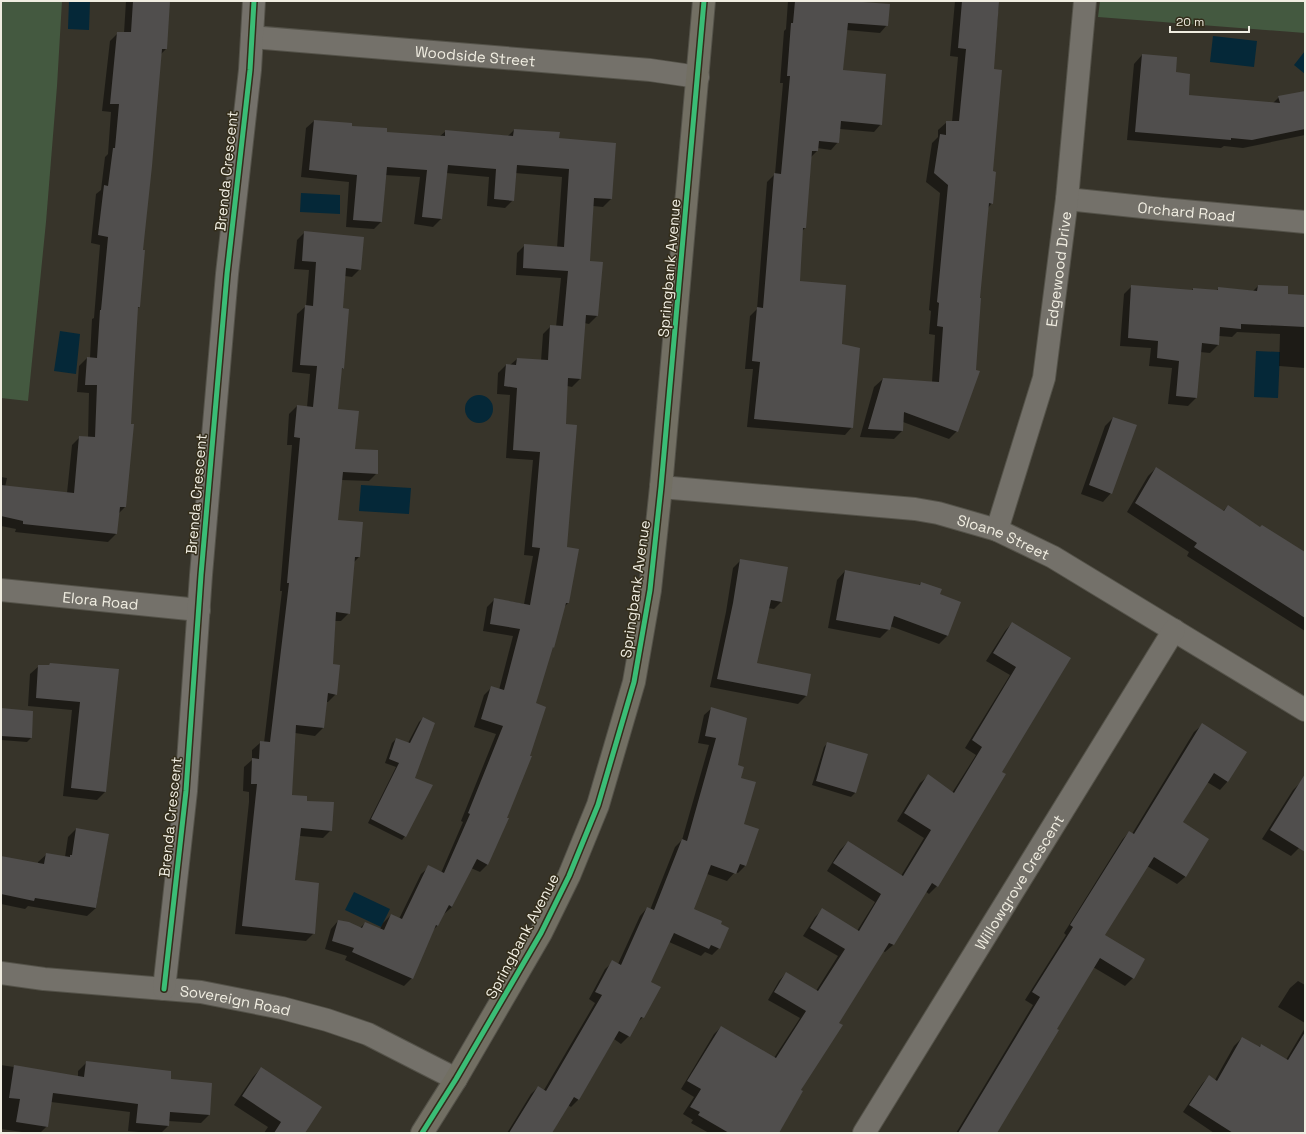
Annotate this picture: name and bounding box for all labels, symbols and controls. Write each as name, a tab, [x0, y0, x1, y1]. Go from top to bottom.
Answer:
scale bar	[1170, 8, 1249, 34]
text: 20 m	[1176, 14, 1204, 30]
street label: Woodside Street	[414, 41, 536, 70]
street label: Brenda Crescent	[210, 110, 242, 232]
street label: Orchard Road	[1137, 197, 1236, 225]
street label: Springbank Avenue	[653, 198, 685, 338]
street label: Edgewood Drive	[1041, 210, 1075, 328]
street label: Brenda Crescent	[181, 433, 211, 555]
street label: Sloane Street	[955, 510, 1053, 564]
street label: Springbank Avenue	[616, 519, 654, 659]
street label: Elora Road	[62, 587, 139, 613]
street label: Brenda Crescent	[154, 756, 186, 878]
street label: Willowgrove Crescent	[970, 811, 1068, 953]
street label: Springbank Avenue	[481, 870, 563, 1002]
street label: Sovereign Road	[179, 981, 293, 1019]

